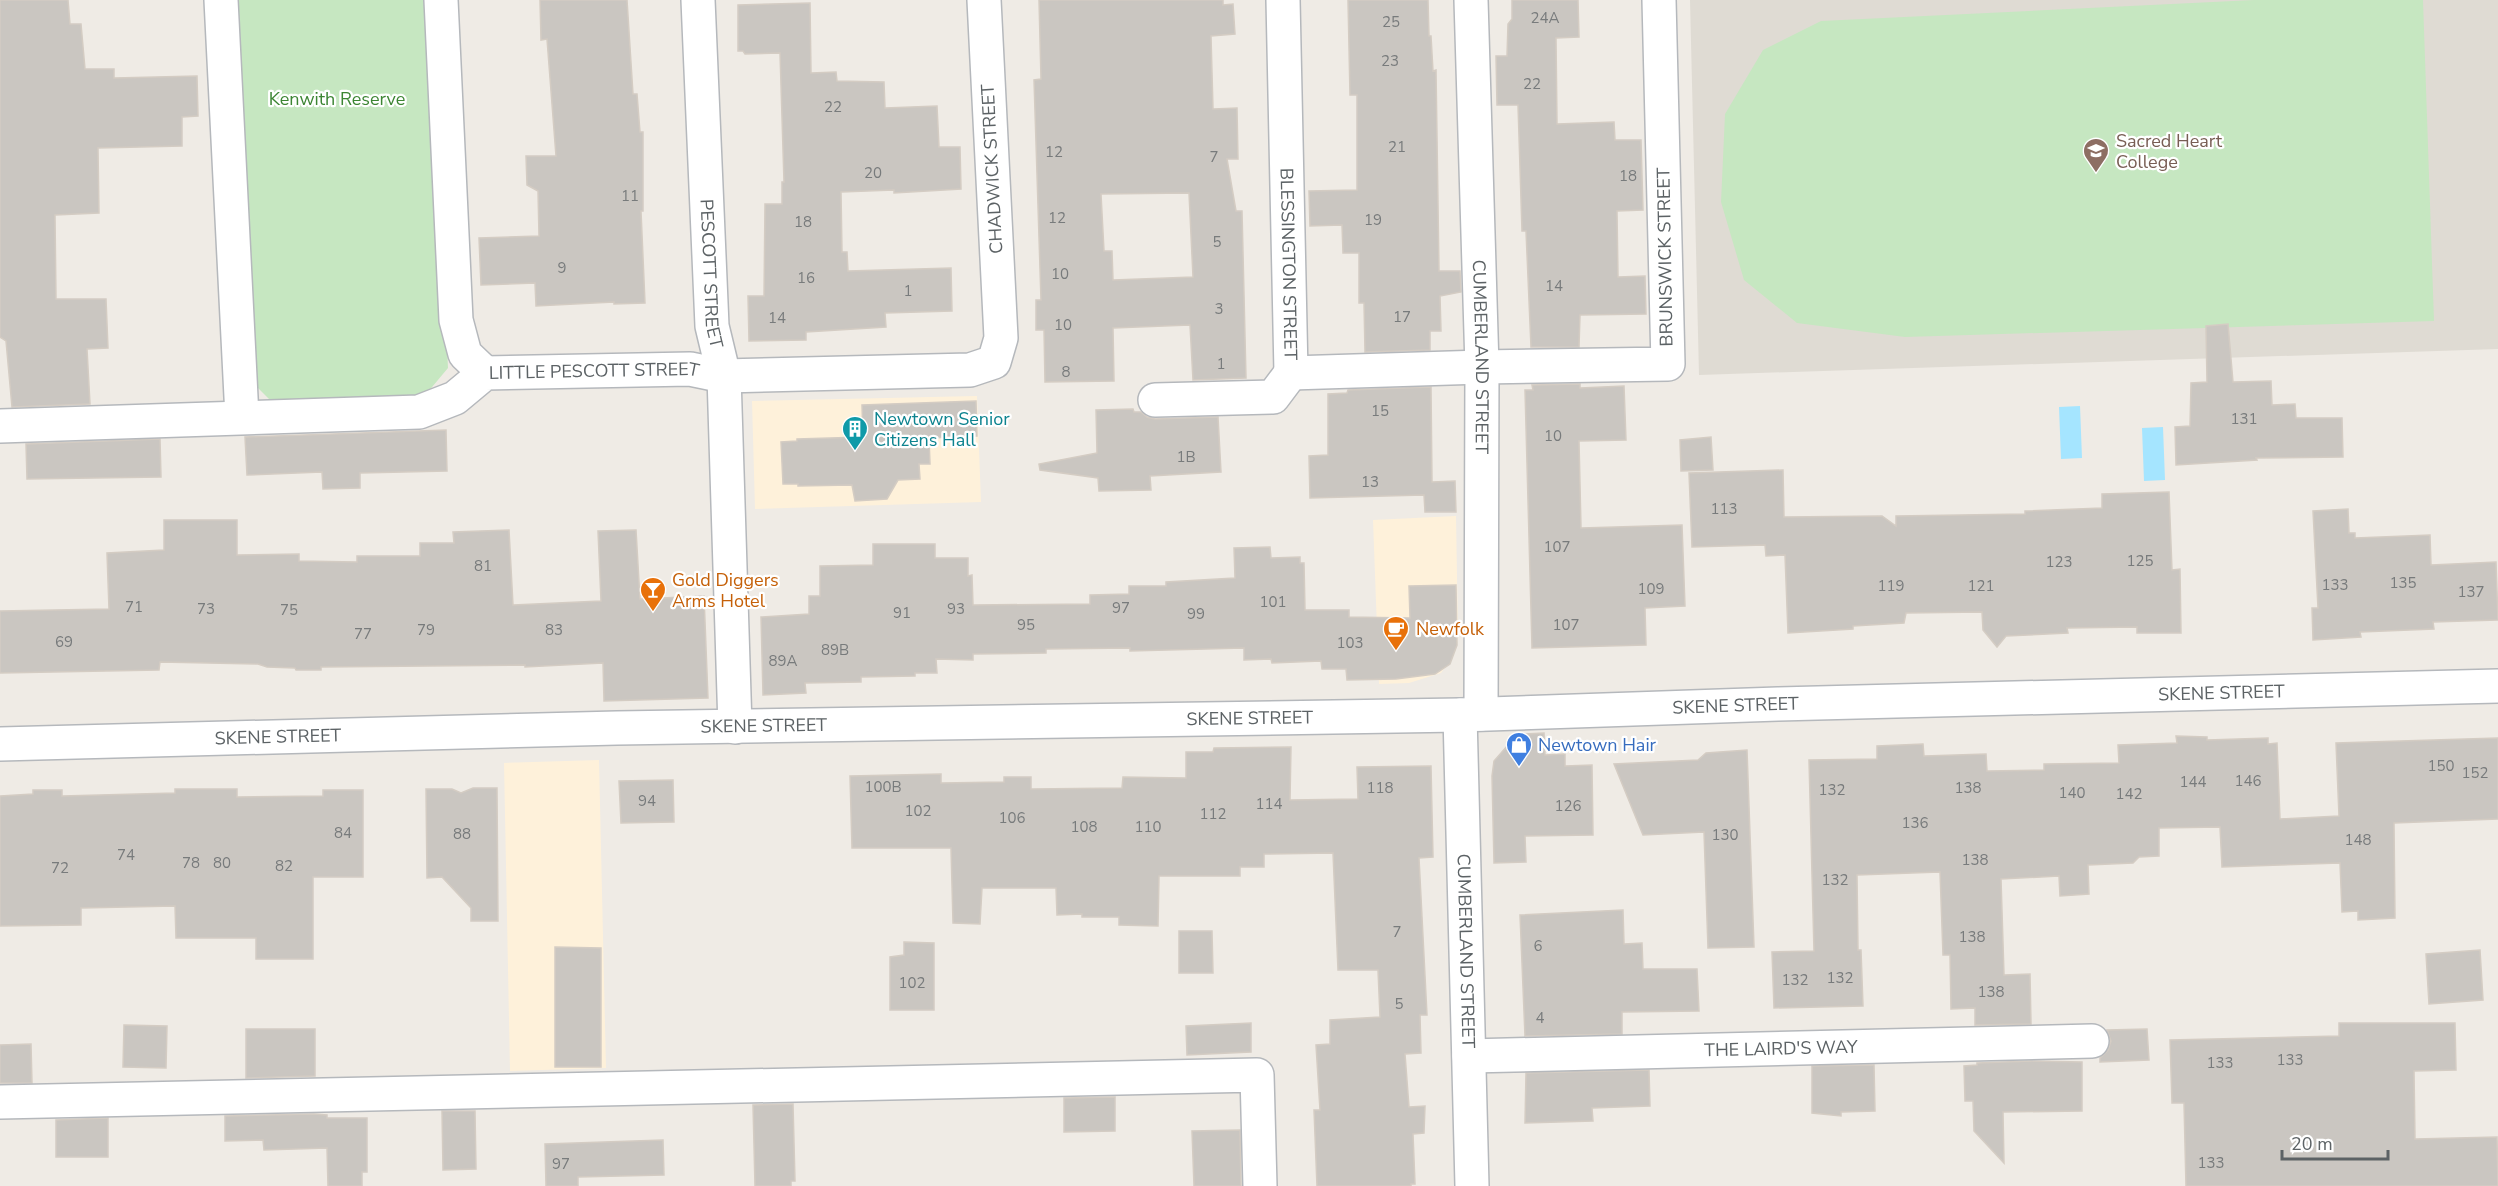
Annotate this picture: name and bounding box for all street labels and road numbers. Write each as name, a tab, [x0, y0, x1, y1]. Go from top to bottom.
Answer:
street label: CHADWICK STREET	[976, 83, 1008, 254]
street label: BRUNSWICK STREET	[1651, 167, 1679, 347]
street label: BLESSINGTON STREET	[1275, 168, 1303, 361]
street label: PESCOTT STREET	[695, 199, 729, 351]
street label: CUMBERLAND STREET	[1467, 259, 1494, 454]
street label: LITTLE PESCOTT STREET	[489, 357, 702, 385]
street label: SKENE STREET	[2158, 679, 2285, 706]
street label: SKENE STREET	[1672, 691, 1799, 720]
street label: SKENE STREET	[1186, 705, 1313, 731]
street label: SKENE STREET	[700, 713, 827, 739]
street label: SKENE STREET	[214, 723, 342, 750]
street label: CUMBERLAND STREET	[1452, 853, 1480, 1049]
street label: THE LAIRD'S WAY	[1704, 1035, 1858, 1062]

